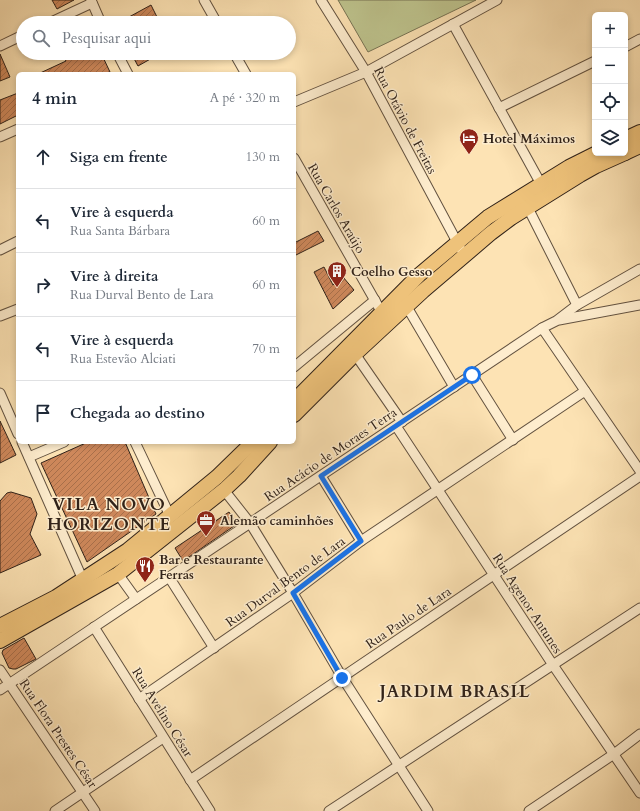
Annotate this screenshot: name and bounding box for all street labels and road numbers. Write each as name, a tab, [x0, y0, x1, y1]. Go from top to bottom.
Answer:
street label: Rua Otávio de Freitas	[369, 64, 441, 177]
street label: Rua Carlos Araújo	[303, 160, 369, 257]
street label: Rua Acácio de Moraes Terra	[261, 403, 401, 506]
street label: Rua Durval Bento de Lara	[222, 532, 349, 631]
street label: Rua Agenor Antunes	[488, 550, 566, 657]
street label: Rua Paulo de Lara	[362, 582, 455, 653]
street label: Rua Avelino César	[127, 664, 197, 761]
street label: Rua Flora Prestes César	[15, 675, 102, 792]

